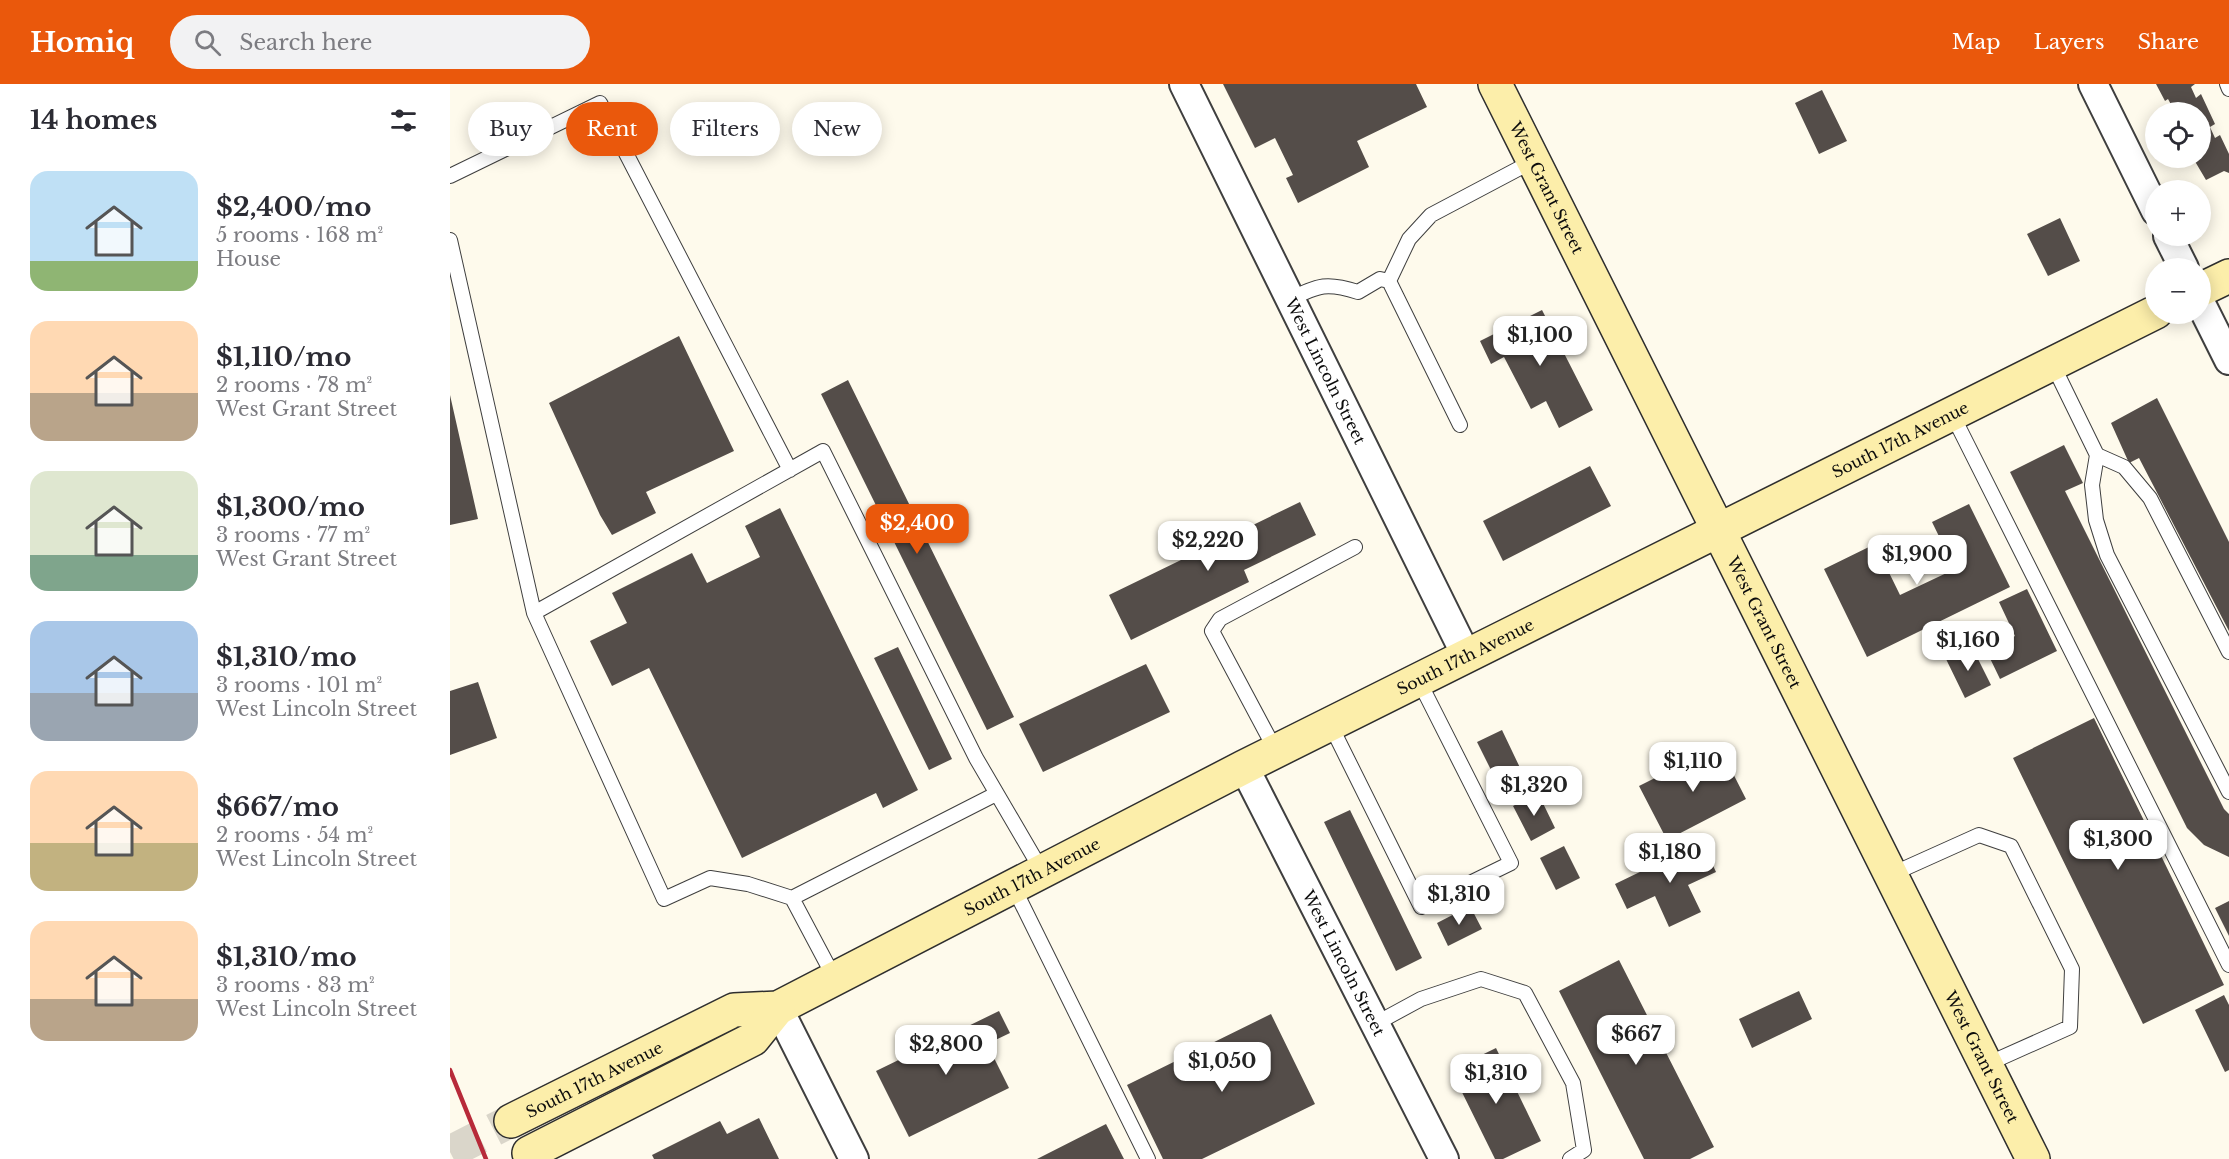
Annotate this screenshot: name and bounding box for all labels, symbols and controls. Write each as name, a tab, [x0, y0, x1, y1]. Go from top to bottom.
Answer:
search box	[170, 15, 590, 69]
text: Homiq	[30, 25, 134, 60]
icon: search	[191, 26, 224, 59]
text: Search here	[239, 29, 372, 56]
text: Map	[1952, 29, 2001, 55]
text: Layers	[2034, 29, 2105, 55]
text: Share	[2138, 29, 2199, 55]
chip: Buy	[468, 102, 554, 156]
chip: Rent	[566, 102, 658, 156]
chip: Filters	[670, 102, 780, 156]
chip: New	[792, 102, 882, 156]
map controls	[2145, 102, 2211, 324]
button: locate	[2145, 102, 2211, 168]
text: 14 homes	[30, 104, 157, 136]
icon: filters	[387, 104, 420, 137]
street label: West Grant Street	[1505, 118, 1588, 257]
button: +	[2145, 180, 2211, 246]
text: $2,400/mo	[216, 191, 371, 223]
icon: home	[78, 195, 150, 267]
text: 5 rooms · 168 m²	[216, 223, 383, 247]
text: House	[216, 247, 281, 271]
button: −	[2145, 258, 2211, 324]
street label: West Lincoln Street	[1281, 293, 1370, 447]
pin: $1,100	[1491, 316, 1589, 367]
text: $1,100	[1507, 323, 1573, 347]
text: $1,110/mo	[216, 341, 352, 373]
icon: home	[78, 345, 150, 417]
text: 2 rooms · 78 m²	[216, 373, 372, 397]
text: West Grant Street	[216, 397, 397, 421]
street label: South 17th Avenue	[1828, 397, 1972, 482]
text: $1,300/mo	[216, 491, 365, 523]
icon: home	[78, 495, 150, 567]
pin: $2,400	[868, 504, 966, 555]
text: $2,400	[880, 511, 954, 535]
pin: $2,220	[1159, 521, 1257, 572]
text: 3 rooms · 77 m²	[216, 523, 370, 547]
text: $2,220	[1172, 528, 1244, 552]
pin: $1,900	[1868, 535, 1966, 586]
text: $1,900	[1882, 542, 1952, 566]
text: West Grant Street	[216, 547, 397, 571]
street label: West Grant Street	[1723, 552, 1806, 692]
street label: South 17th Avenue	[1393, 614, 1537, 699]
pin: $1,160	[1919, 621, 2017, 672]
text: $1,160	[1936, 628, 2000, 652]
text: $1,310/mo	[216, 641, 357, 673]
icon: home	[78, 645, 150, 717]
text: 3 rooms · 101 m²	[216, 673, 382, 697]
text: West Lincoln Street	[216, 697, 417, 721]
pin: $1,110	[1644, 742, 1742, 793]
text: $1,110	[1663, 749, 1723, 773]
pin: $1,320	[1485, 766, 1583, 817]
text: $1,320	[1500, 773, 1568, 797]
text: $667/mo	[216, 791, 339, 823]
icon: home	[78, 795, 150, 867]
pin: $1,300	[2069, 820, 2167, 871]
text: 2 rooms · 54 m²	[216, 823, 373, 847]
text: $1,300	[2083, 827, 2153, 851]
street label: South 17th Avenue	[961, 833, 1103, 920]
pin: $1,180	[1621, 833, 1719, 884]
text: $1,180	[1638, 840, 1702, 864]
text: West Lincoln Street	[216, 847, 417, 871]
pin: $1,310	[1410, 875, 1508, 926]
text: $1,310	[1427, 882, 1491, 906]
street label: West Lincoln Street	[1298, 886, 1389, 1039]
text: $1,310/mo	[216, 941, 357, 973]
icon: home	[78, 945, 150, 1017]
text: 3 rooms · 83 m²	[216, 973, 375, 997]
street label: West Grant Street	[1940, 987, 2023, 1126]
text: West Lincoln Street	[216, 997, 417, 1021]
pin: $667	[1600, 1015, 1672, 1066]
text: $667	[1611, 1022, 1661, 1046]
pin: $2,800	[897, 1025, 995, 1076]
text: $2,800	[909, 1032, 983, 1056]
street label: South 17th Avenue	[522, 1037, 666, 1122]
pin: $1,050	[1173, 1042, 1271, 1093]
text: $1,050	[1188, 1049, 1256, 1073]
pin: $1,310	[1447, 1054, 1545, 1105]
text: $1,310	[1464, 1061, 1528, 1085]

